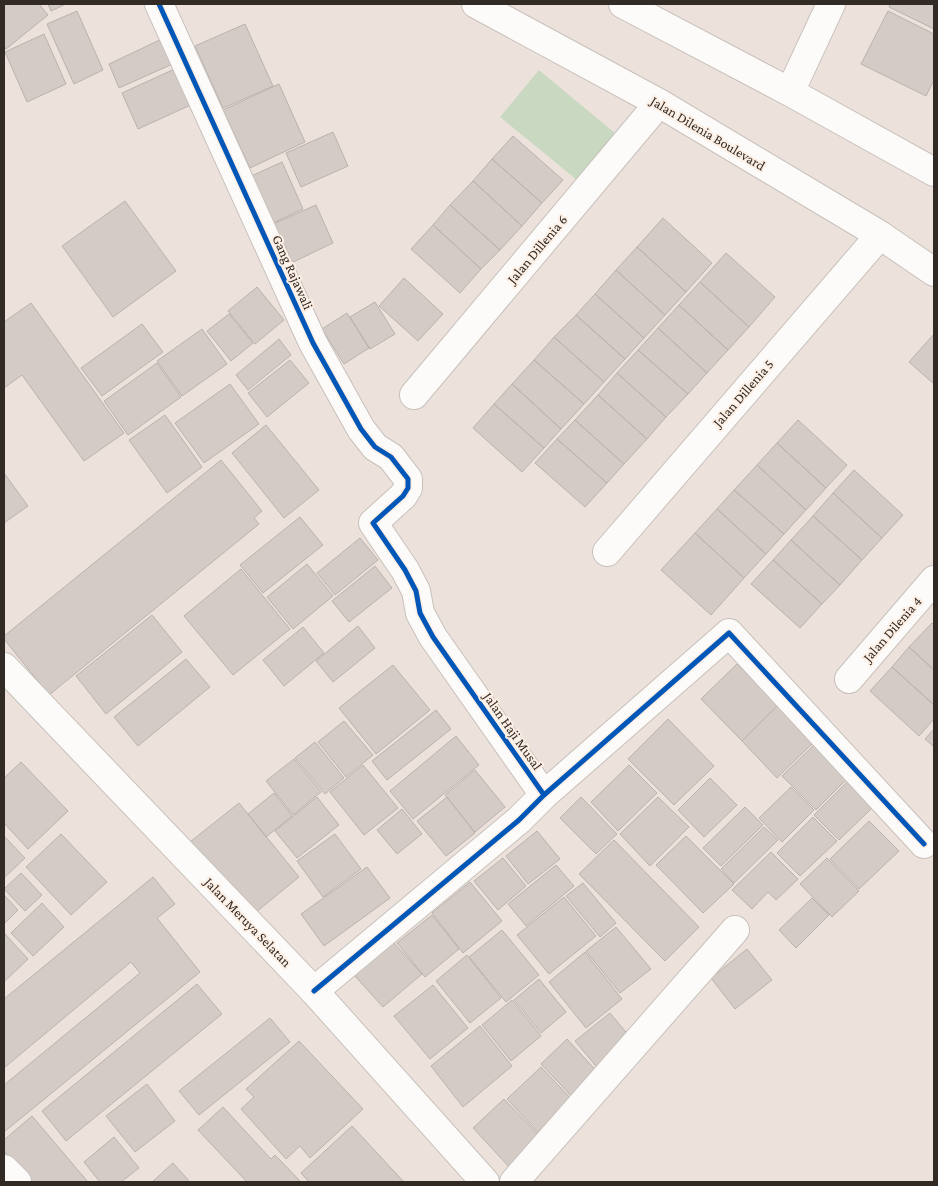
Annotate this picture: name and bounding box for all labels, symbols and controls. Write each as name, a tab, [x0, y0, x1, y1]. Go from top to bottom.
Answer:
street label: Jalan Dilenia Boulevard	[646, 91, 769, 174]
street label: Jalan Dillenia 6	[502, 211, 570, 288]
street label: Gang Rajawali	[268, 232, 317, 313]
street label: Jalan Dillenia 5	[708, 356, 777, 432]
street label: Jalan Dilenia 4	[858, 593, 925, 666]
street label: Jalan Haji Musal	[478, 688, 546, 774]
street label: Jalan Meruya Selatan	[200, 873, 295, 970]

